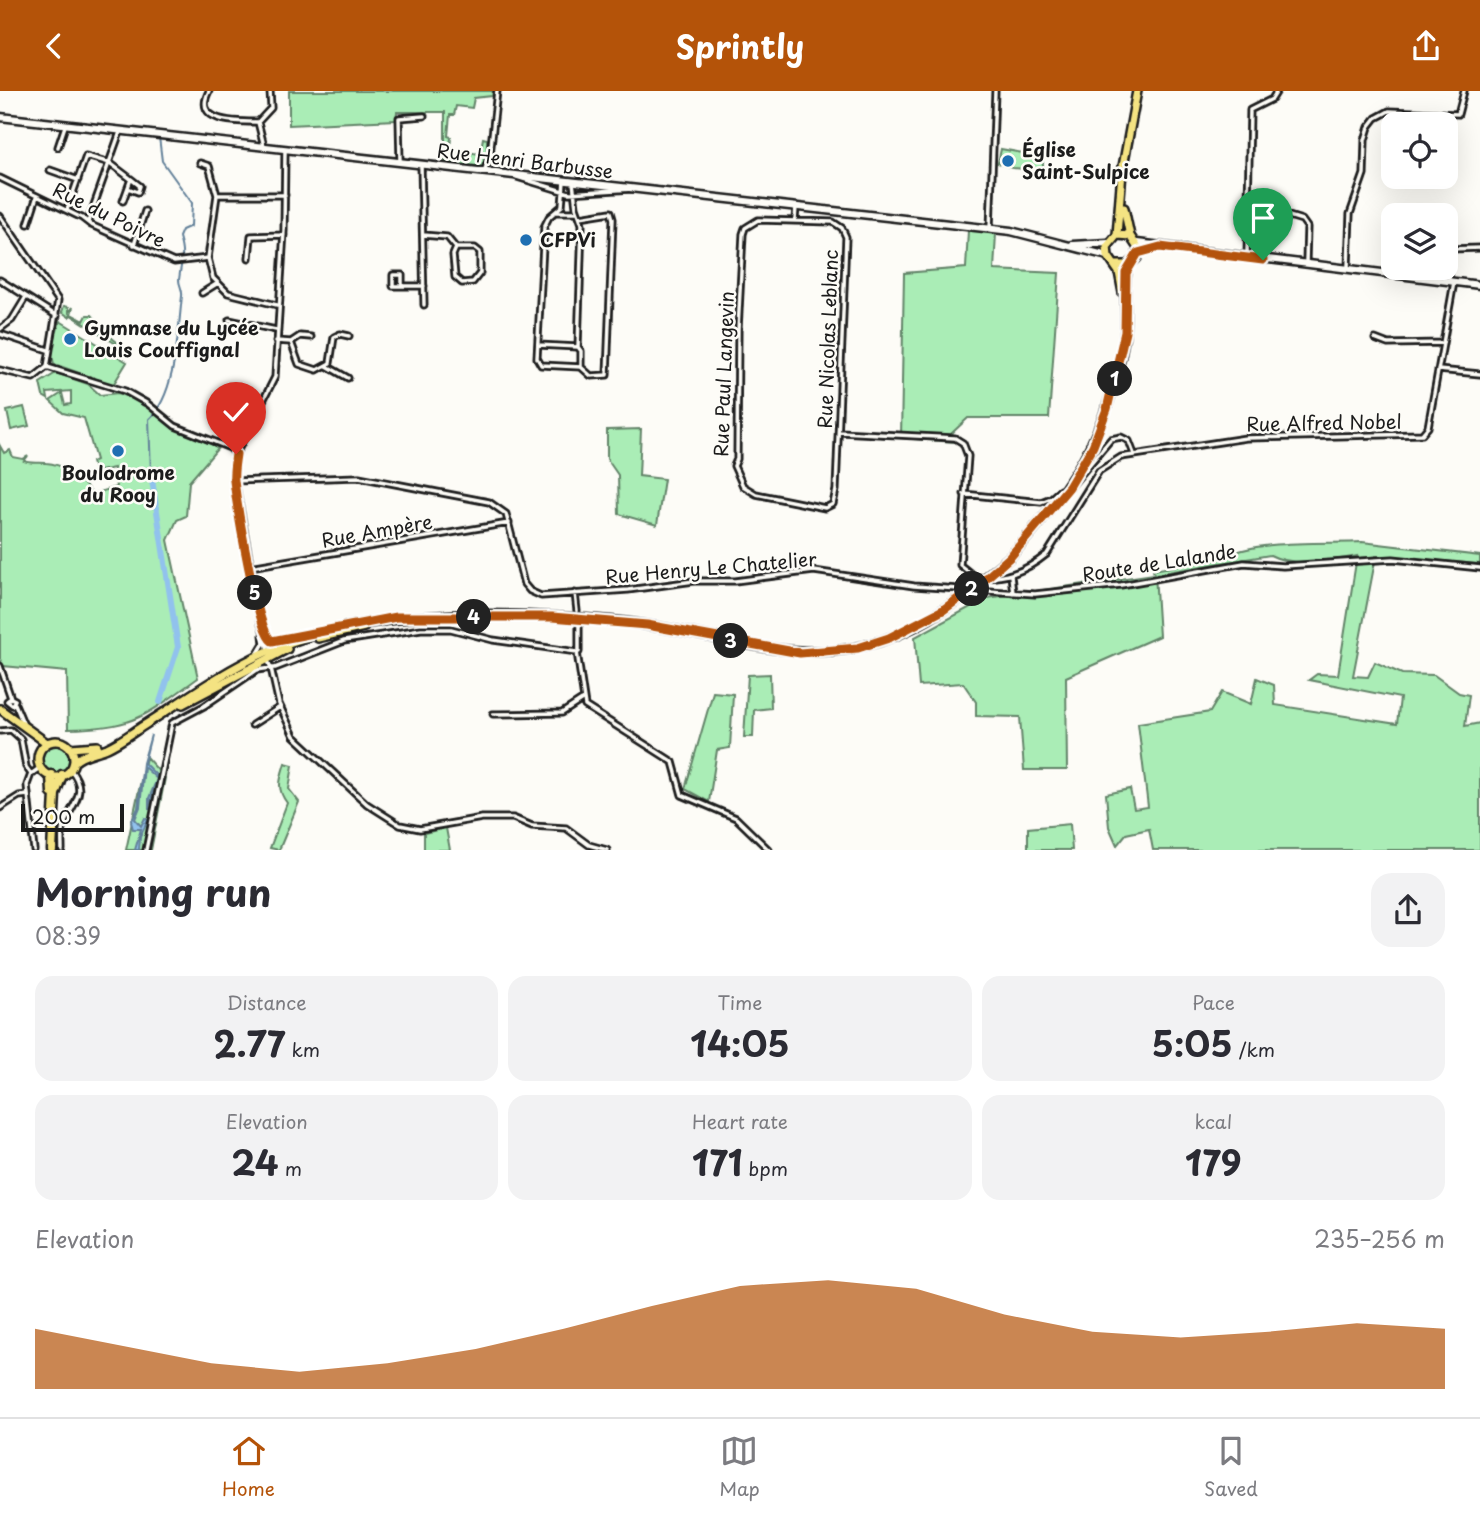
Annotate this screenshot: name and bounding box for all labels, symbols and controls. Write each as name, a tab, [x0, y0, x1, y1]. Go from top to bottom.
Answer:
text: Sprintly	[676, 22, 804, 70]
icon: back	[35, 27, 73, 65]
icon: share	[1407, 27, 1445, 65]
map controls	[1381, 112, 1458, 280]
button: locate	[1381, 112, 1458, 189]
street label: Rue Henri Barbusse	[435, 135, 615, 185]
place label: Église Saint-Sulpice	[1022, 135, 1150, 185]
marker: Église Saint-Sulpice	[1000, 153, 1016, 169]
street label: Rue du Poivre	[48, 175, 171, 253]
pin	[1233, 188, 1293, 260]
icon: arrive	[1244, 199, 1282, 237]
button: layers	[1381, 203, 1458, 280]
place label: CFPVi	[540, 225, 596, 253]
marker: CFPVi	[518, 232, 534, 248]
street label: Rue Nicolas Leblanc	[810, 249, 844, 429]
street label: Rue Paul Langevin	[706, 291, 740, 457]
place label: Gymnase du Lycée Louis Couffignal	[84, 313, 259, 363]
marker: Gymnase du Lycée Louis Couffignal	[62, 331, 78, 347]
pin: 1	[1098, 361, 1132, 397]
text: 1	[1110, 364, 1119, 392]
pin	[206, 382, 266, 454]
icon: check	[217, 393, 255, 431]
street label: Rue Alfred Nobel	[1246, 407, 1402, 437]
marker: Boulodrome du Rooy	[110, 443, 126, 459]
place label: Boulodrome du Rooy	[61, 458, 175, 508]
street label: Rue Ampère	[319, 506, 435, 554]
street label: Route de Lalande	[1080, 536, 1238, 588]
street label: Rue Henry Le Chatelier	[604, 544, 818, 590]
pin: 2	[954, 571, 990, 607]
text: 2	[965, 574, 978, 602]
pin: 5	[238, 575, 272, 611]
text: 5	[248, 578, 261, 606]
pin: 4	[456, 599, 491, 635]
text: 4	[467, 602, 480, 630]
pin: 3	[714, 623, 748, 659]
text: 3	[724, 626, 737, 654]
scale bar	[21, 801, 124, 833]
text: 200 m	[32, 802, 95, 830]
text: Morning run	[35, 863, 271, 920]
button: share	[1371, 873, 1445, 947]
text: 08:39	[35, 918, 101, 953]
text: Distance	[227, 988, 307, 1016]
text: Time	[718, 988, 762, 1016]
text: Pace	[1192, 988, 1235, 1016]
text: 2.77	[213, 1016, 285, 1069]
text: 14:05	[690, 1016, 790, 1069]
text: 5:05	[1152, 1016, 1233, 1069]
text: km	[285, 1035, 320, 1063]
text: /km	[1233, 1035, 1275, 1063]
text: Elevation	[226, 1107, 308, 1135]
text: Heart rate	[692, 1107, 788, 1135]
text: kcal	[1194, 1107, 1232, 1135]
text: 24	[231, 1135, 279, 1188]
text: 171	[692, 1135, 742, 1188]
text: 179	[1185, 1135, 1242, 1188]
text: m	[279, 1154, 302, 1182]
text: bpm	[742, 1154, 788, 1182]
text: Elevation	[35, 1221, 134, 1256]
text: 235–256 m	[1314, 1221, 1445, 1256]
tab: Home	[222, 1432, 275, 1502]
tab: Map	[719, 1432, 760, 1502]
tab: Saved	[1204, 1432, 1258, 1502]

